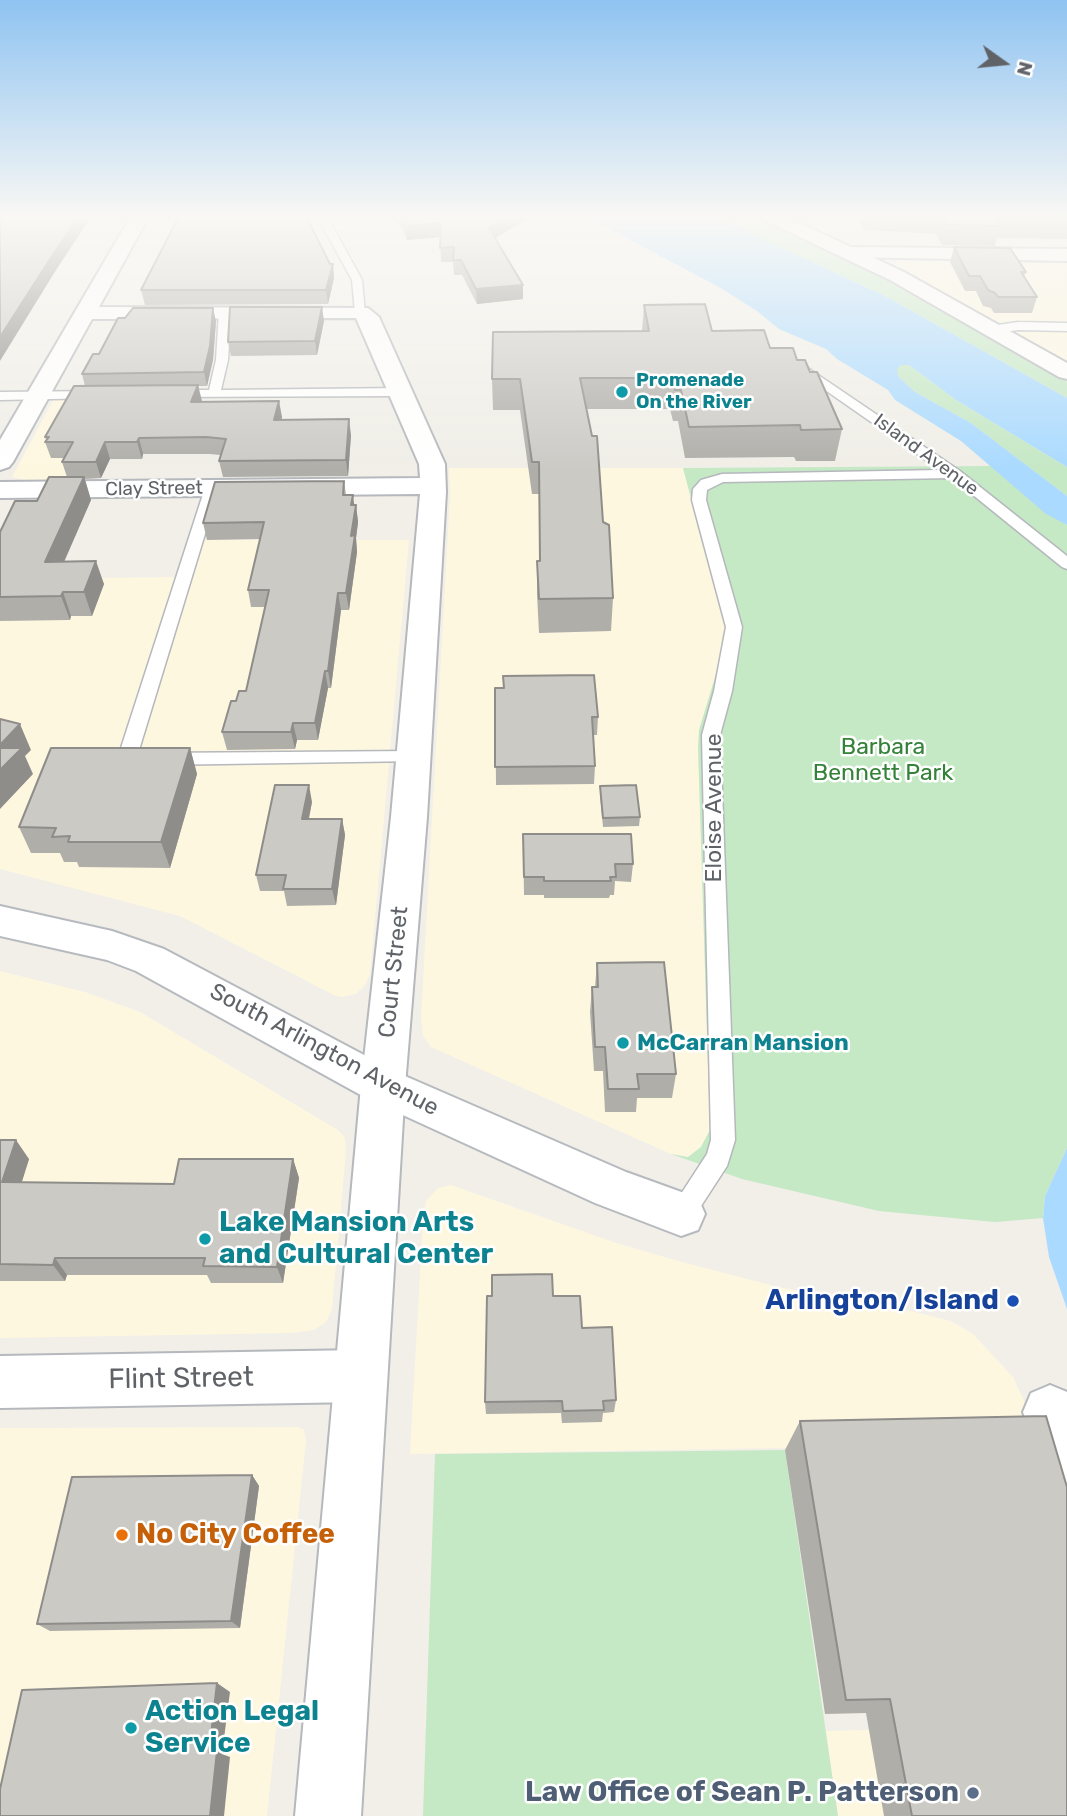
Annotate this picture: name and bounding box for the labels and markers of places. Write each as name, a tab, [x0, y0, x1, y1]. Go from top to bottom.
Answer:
place label: Promenade On the River	[636, 370, 752, 414]
marker: Promenade On the River	[614, 384, 630, 400]
place label: McCarran Mansion	[637, 1029, 849, 1057]
marker: McCarran Mansion	[615, 1035, 631, 1051]
place label: Lake Mansion Arts and Cultural Center	[219, 1206, 493, 1272]
marker: Lake Mansion Arts and Cultural Center	[197, 1231, 213, 1247]
place label: Arlington/Island	[765, 1284, 999, 1318]
marker: Arlington/Island	[1005, 1293, 1021, 1309]
place label: No City Coffee	[136, 1518, 335, 1552]
marker: No City Coffee	[114, 1527, 130, 1543]
place label: Action Legal Service	[145, 1695, 319, 1761]
marker: Action Legal Service	[123, 1720, 139, 1736]
place label: Law Office of Sean P. Patterson	[525, 1776, 959, 1810]
marker: Law Office of Sean P. Patterson	[965, 1785, 981, 1801]

